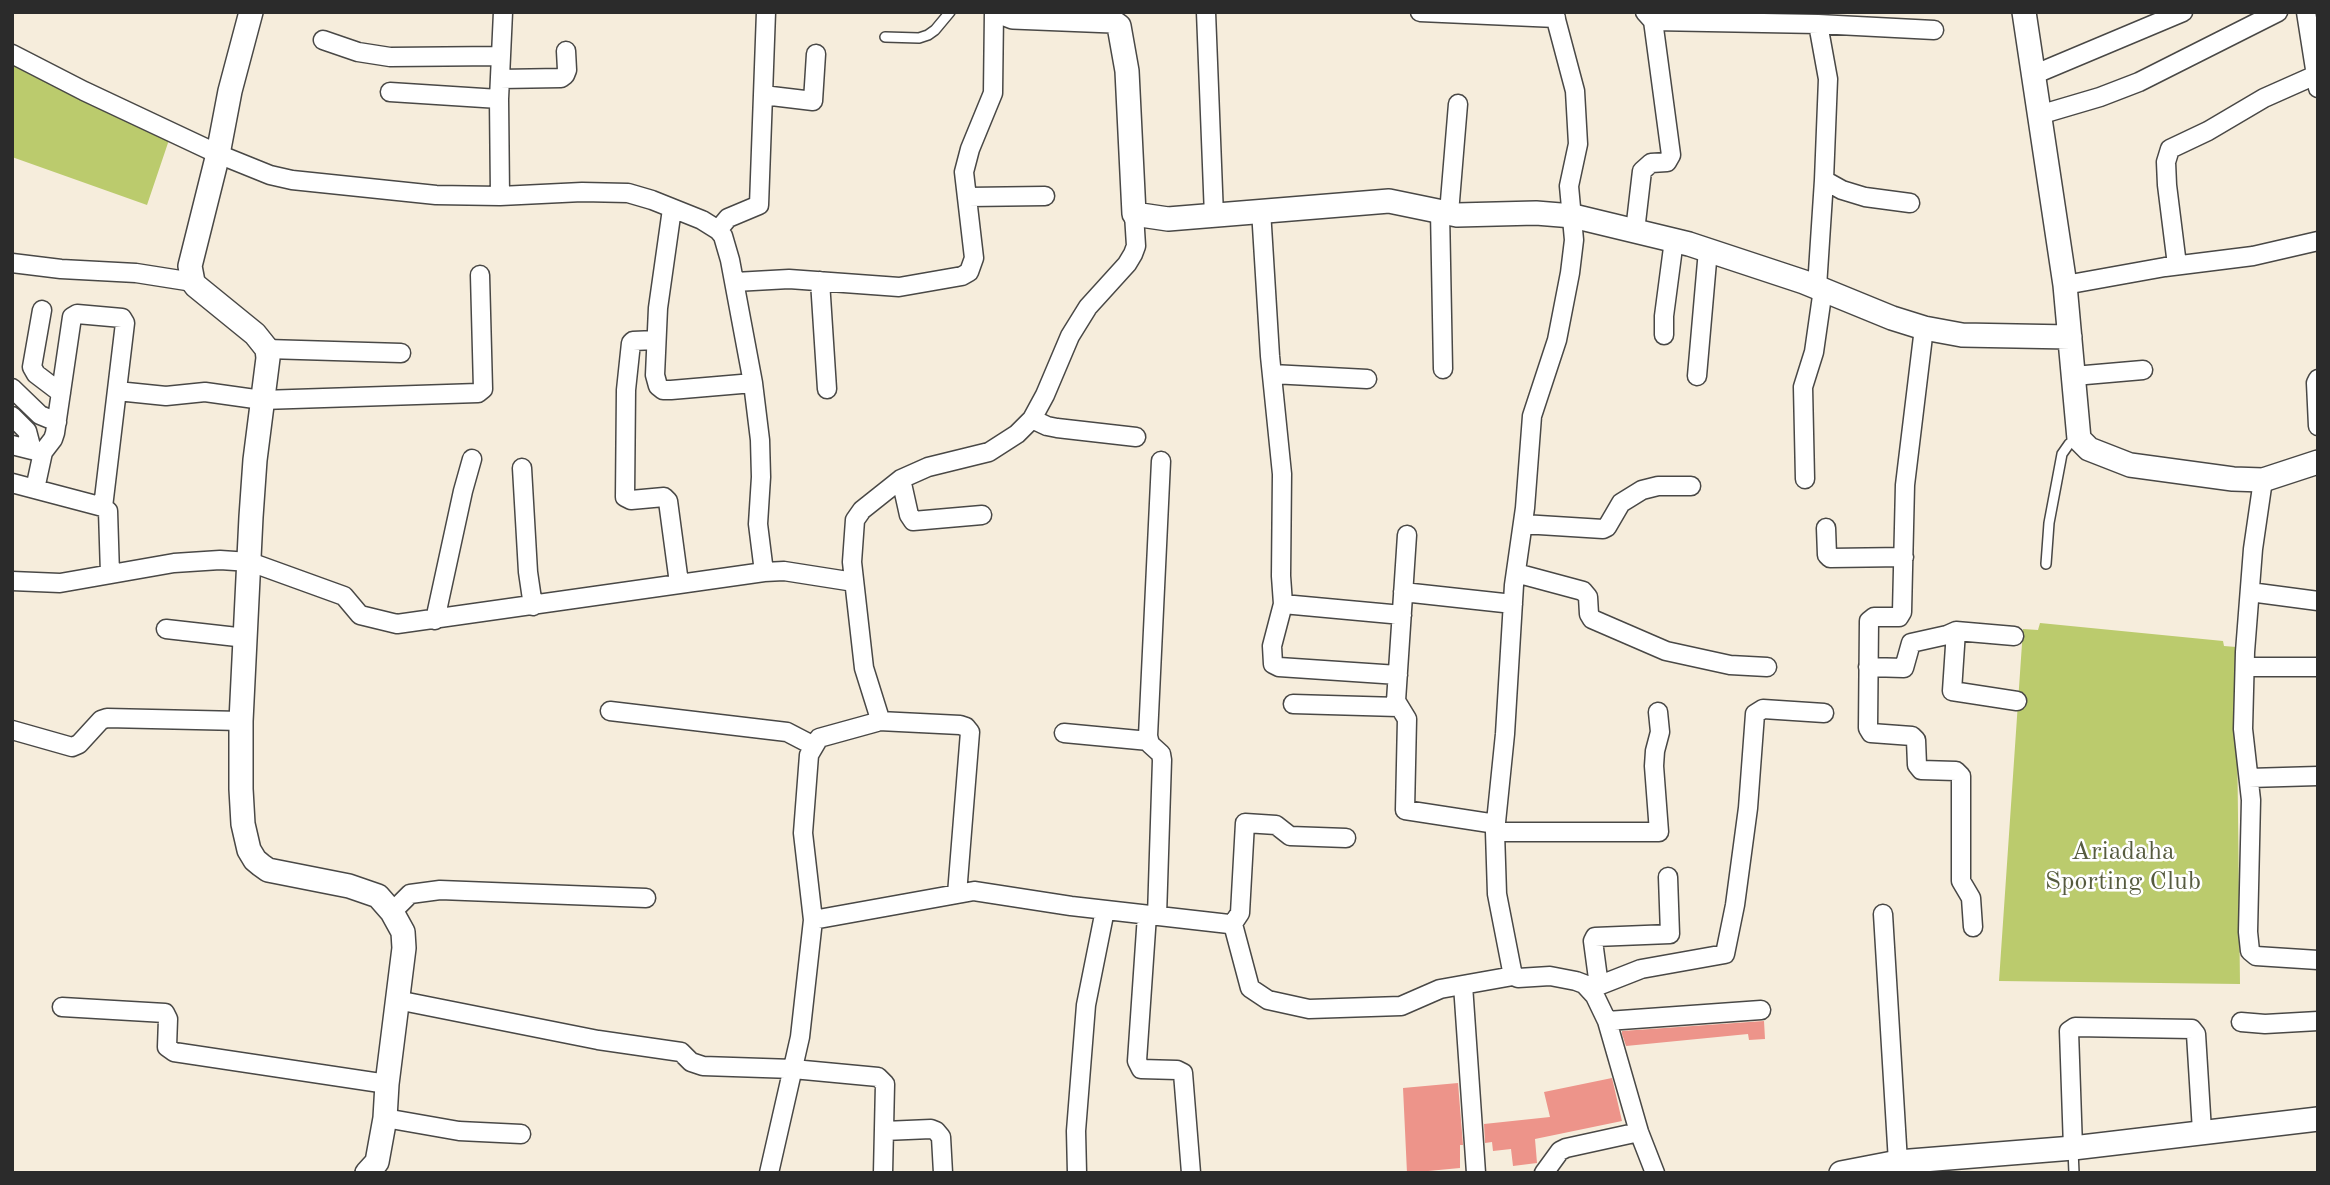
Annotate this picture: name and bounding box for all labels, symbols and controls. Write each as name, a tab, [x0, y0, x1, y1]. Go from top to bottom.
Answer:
park label: Ariadaha Sporting Club	[2045, 836, 2201, 898]

